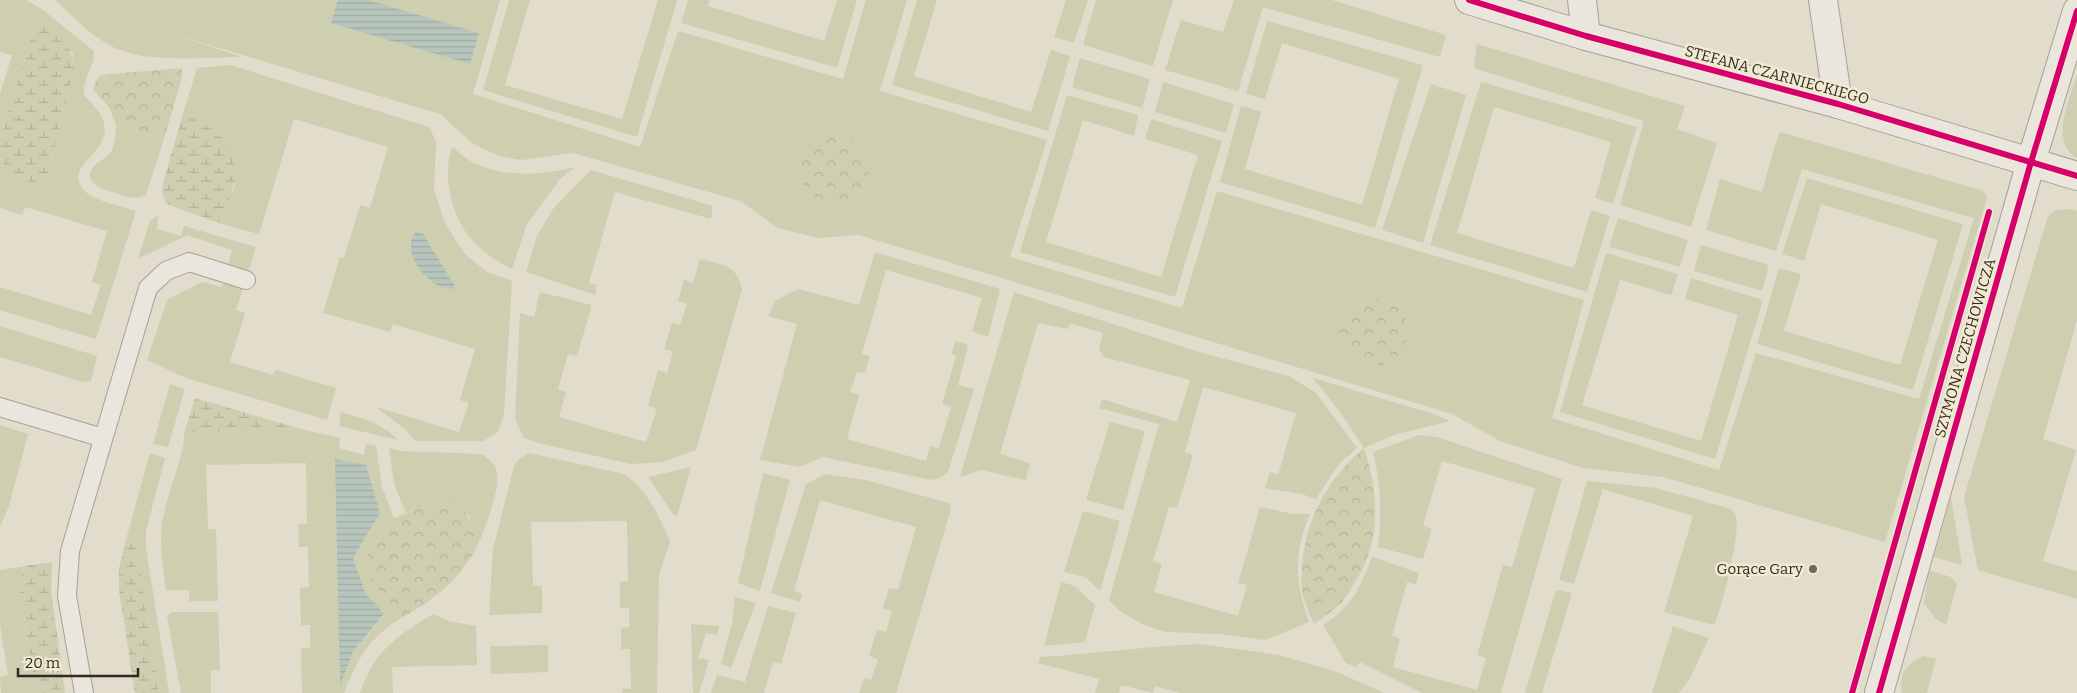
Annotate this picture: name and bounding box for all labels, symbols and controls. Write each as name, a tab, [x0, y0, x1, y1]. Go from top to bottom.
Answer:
street label: STEFANA CZARNIECKIEGO	[1683, 42, 1871, 108]
street label: SZYMONA CZECHOWICZA	[1931, 256, 1999, 440]
place label: Gorące Gary	[1717, 560, 1803, 578]
marker: Gorące Gary	[1807, 563, 1819, 575]
scale bar	[18, 646, 138, 678]
text: 20 m	[25, 654, 61, 672]

